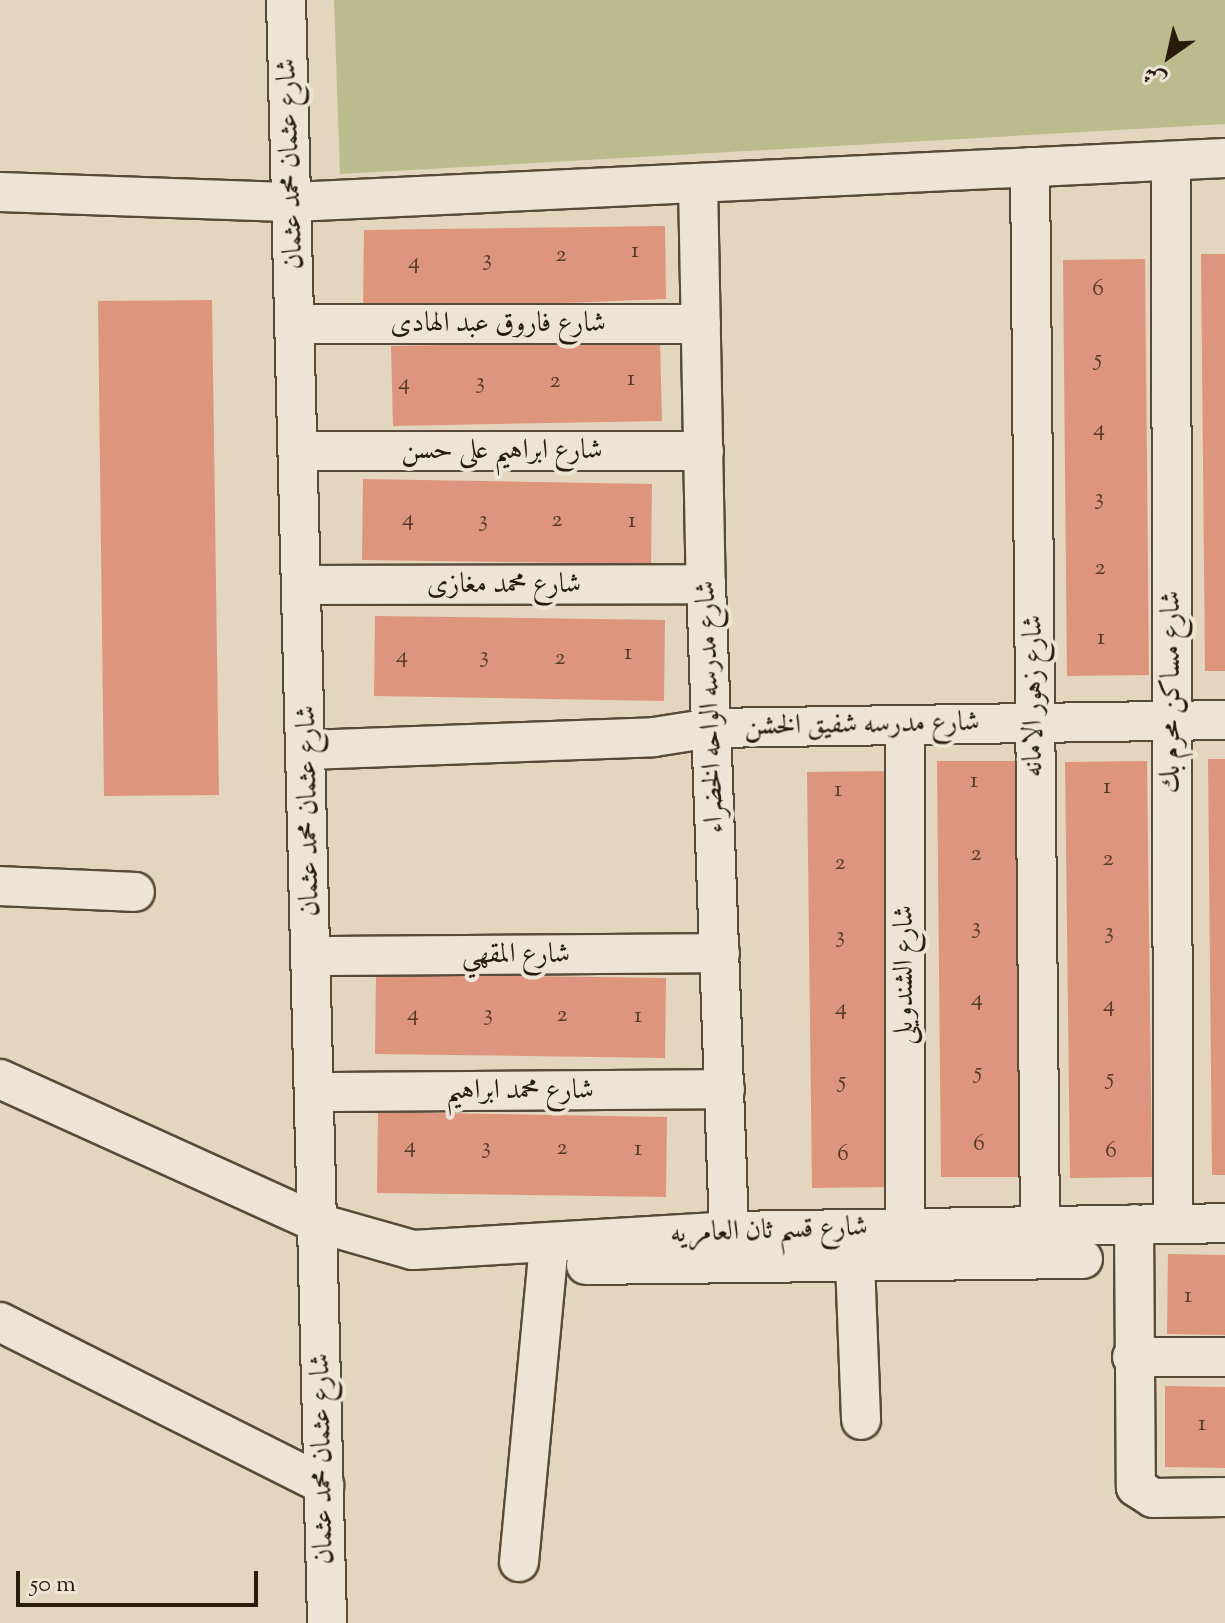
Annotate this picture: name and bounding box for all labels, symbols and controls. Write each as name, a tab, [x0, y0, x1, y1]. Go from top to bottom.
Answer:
north arrow	[1129, 16, 1209, 96]
text: ش	[1138, 57, 1174, 95]
street label: شارع عثمان محمد عثمان	[271, 58, 311, 270]
house number: 1	[631, 238, 639, 266]
house number: 2	[555, 242, 567, 270]
house number: 3	[482, 246, 492, 274]
house number: 4	[408, 249, 420, 277]
house number: 6	[1092, 276, 1104, 304]
street label: شارع فاروق عبد الهادى	[390, 307, 606, 341]
house number: 5	[1094, 346, 1102, 374]
house number: 1	[627, 366, 635, 394]
house number: 2	[549, 368, 561, 396]
house number: 3	[475, 369, 485, 397]
house number: 4	[398, 370, 410, 398]
house number: 4	[1093, 416, 1105, 444]
street label: شارع ابراهيم على حسن	[401, 434, 603, 468]
house number: 3	[1094, 485, 1104, 513]
house number: 4	[402, 506, 414, 534]
house number: 3	[478, 507, 488, 535]
house number: 2	[551, 507, 563, 535]
house number: 1	[628, 508, 636, 536]
house number: 2	[1094, 555, 1106, 583]
street label: شارع محمد مغازى	[427, 568, 581, 602]
street label: شارع مدرسه الواحه الخضراء	[690, 580, 732, 834]
street label: شارع مساكن محرم بك	[1155, 591, 1189, 793]
street label: شارع زهور الامانه	[1017, 615, 1051, 777]
house number: 1	[1097, 625, 1105, 653]
house number: 1	[624, 640, 632, 668]
house number: 4	[396, 643, 408, 671]
house number: 3	[479, 643, 489, 671]
house number: 2	[554, 645, 566, 673]
street label: شارع عثمان محمد عثمان	[290, 705, 328, 917]
street label: شارع مدرسه شفيق الخشن	[744, 706, 980, 744]
house number: 1	[970, 768, 978, 796]
house number: 1	[1103, 774, 1111, 802]
house number: 1	[834, 777, 842, 805]
house number: 2	[970, 841, 982, 869]
house number: 2	[1102, 846, 1114, 874]
house number: 2	[834, 850, 846, 878]
street label: شارع الشندويلى	[888, 905, 922, 1045]
house number: 3	[971, 914, 981, 942]
house number: 3	[1104, 919, 1114, 947]
house number: 3	[835, 923, 845, 951]
street label: شارع المقهي	[462, 938, 570, 972]
house number: 4	[971, 986, 983, 1014]
house number: 4	[1103, 992, 1115, 1020]
house number: 4	[835, 995, 847, 1023]
house number: 4	[407, 1001, 419, 1029]
house number: 3	[483, 1001, 493, 1029]
house number: 2	[556, 1002, 568, 1030]
house number: 1	[634, 1003, 642, 1031]
house number: 5	[974, 1059, 982, 1087]
house number: 5	[1106, 1065, 1114, 1093]
house number: 5	[838, 1068, 846, 1096]
street label: شارع محمد ابراهيم	[446, 1074, 594, 1108]
house number: 6	[973, 1131, 985, 1159]
house number: 4	[404, 1133, 416, 1161]
house number: 3	[481, 1134, 491, 1162]
house number: 2	[556, 1135, 568, 1163]
house number: 1	[634, 1136, 642, 1164]
house number: 6	[1105, 1138, 1117, 1166]
house number: 6	[837, 1141, 849, 1169]
street label: شارع قسم ثان العامريه	[670, 1211, 868, 1251]
house number: 1	[1184, 1283, 1192, 1311]
street label: شارع عثمان محمد عثمان	[304, 1353, 342, 1565]
house number: 1	[1198, 1411, 1206, 1439]
scale bar	[20, 1555, 262, 1605]
text: 50 m	[30, 1568, 76, 1602]

